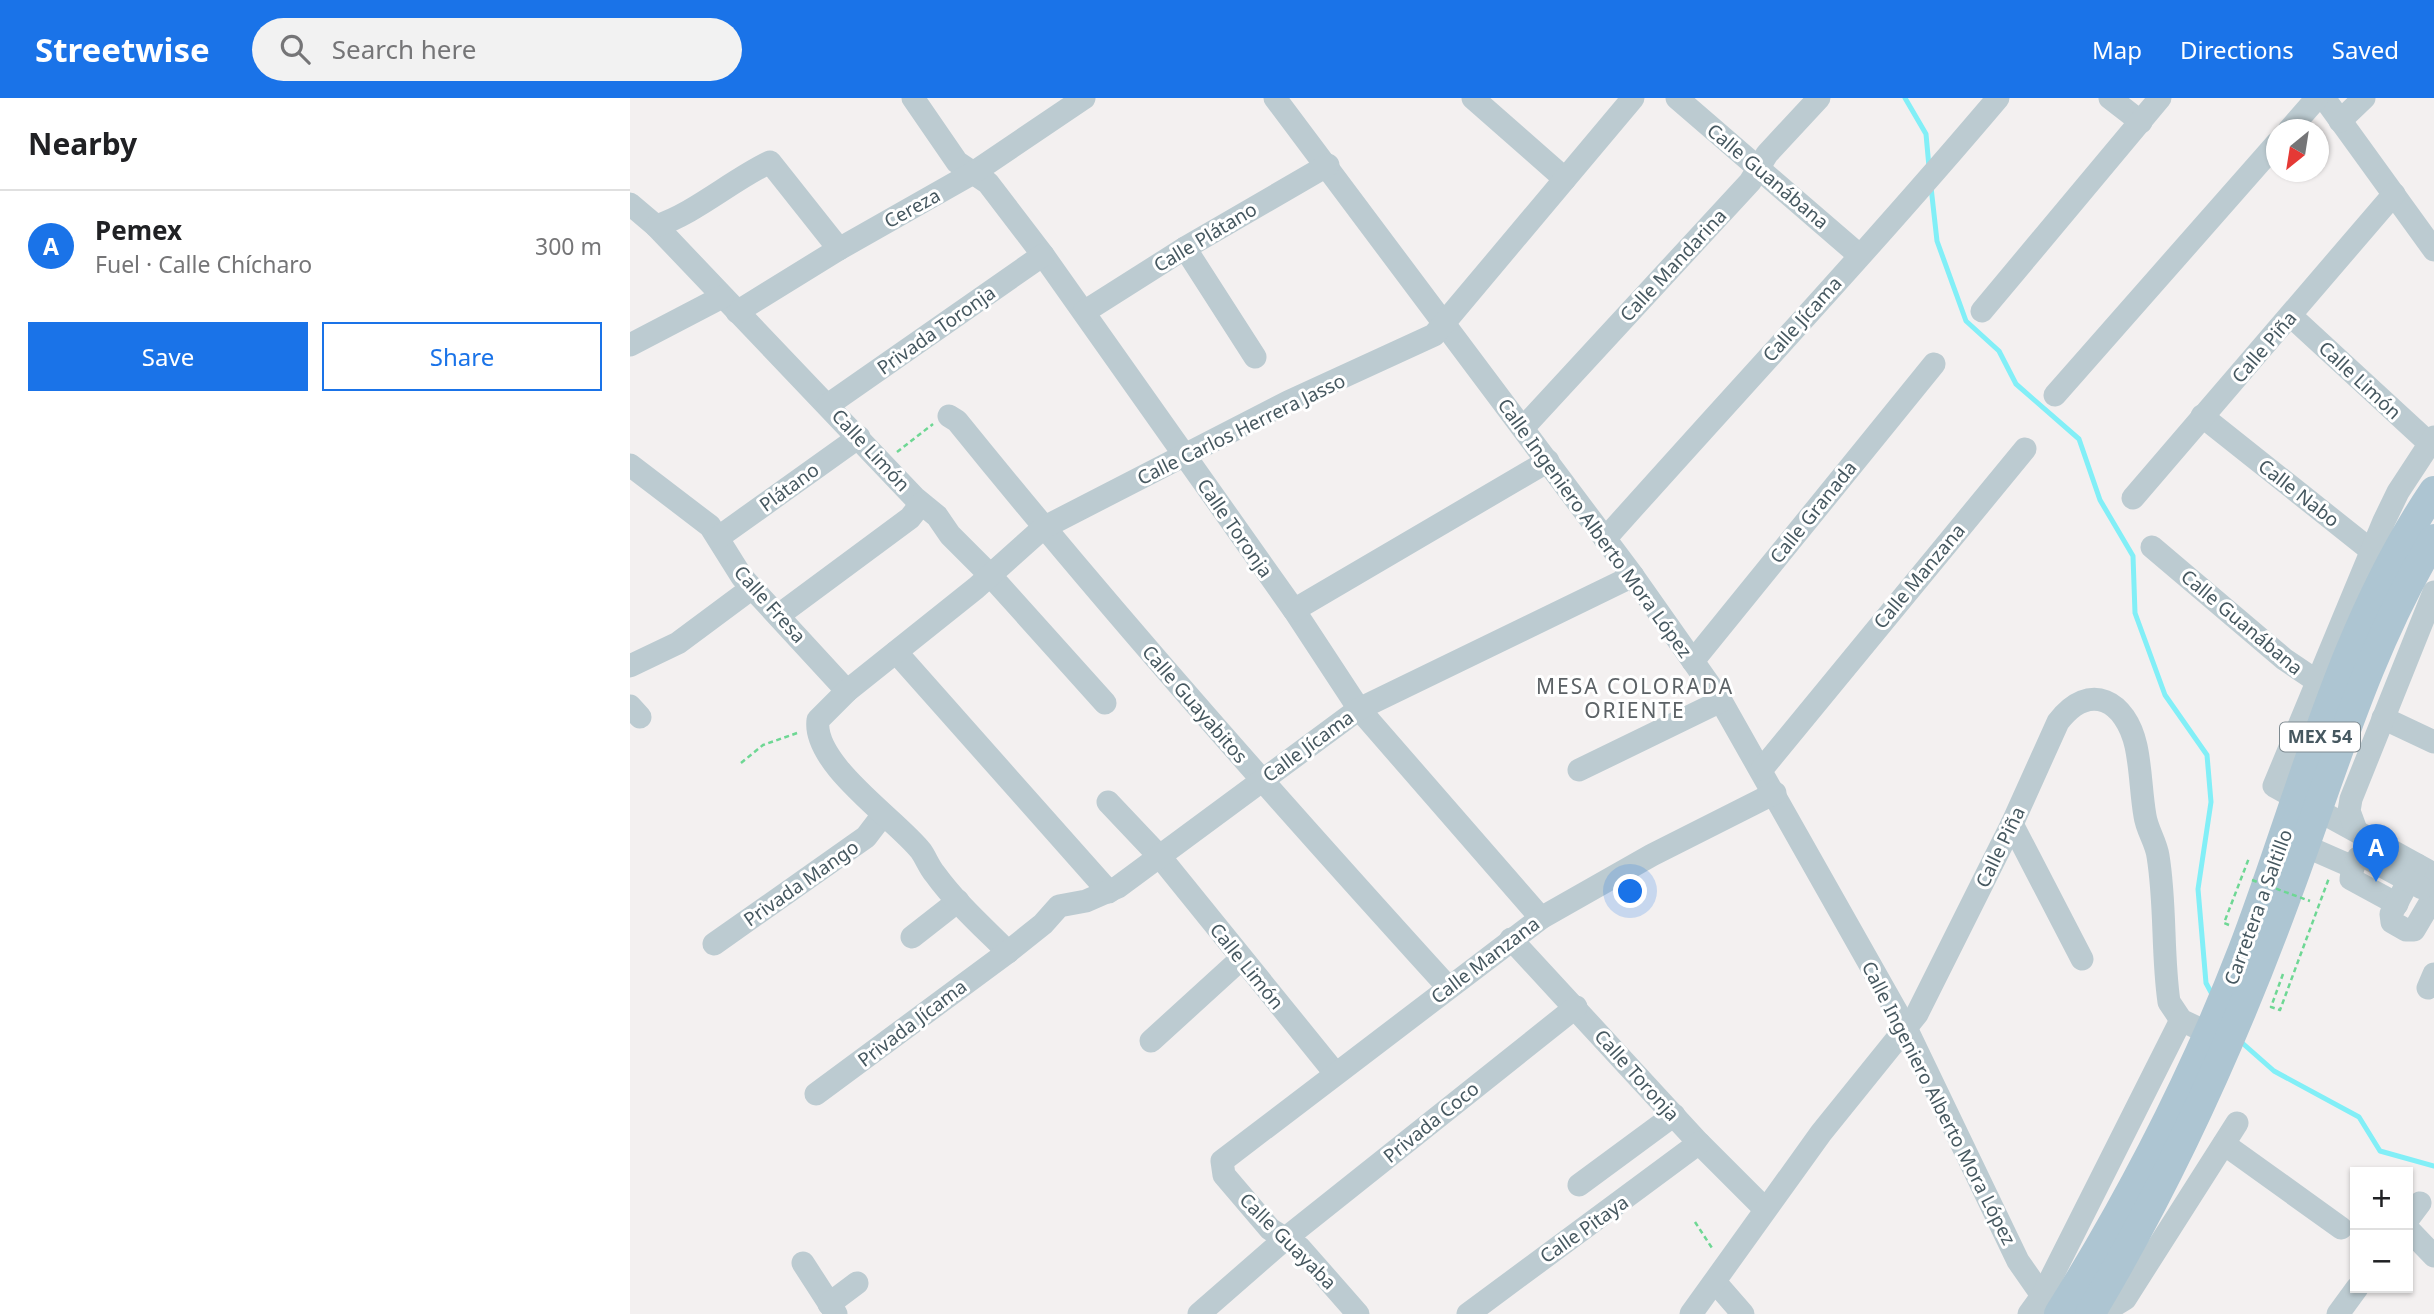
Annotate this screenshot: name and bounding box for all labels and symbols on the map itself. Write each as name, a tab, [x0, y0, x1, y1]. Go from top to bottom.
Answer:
street label: Calle Guanábana	[1702, 117, 1834, 235]
north arrow	[2266, 119, 2329, 182]
street label: Cereza	[879, 182, 945, 234]
street label: Calle Plátano	[1149, 196, 1261, 278]
street label: Calle Mandarina	[1614, 203, 1732, 327]
street label: Calle Jícama	[1757, 271, 1847, 367]
street label: Privada Toronja	[872, 280, 1000, 380]
street label: Calle Piña	[2226, 306, 2302, 388]
street label: Calle Limón	[2313, 335, 2407, 425]
street label: Calle Carlos Herrera Jasso	[1133, 367, 1349, 491]
street label: Calle Ingeniero Alberto Mora López	[1492, 393, 1698, 663]
street label: Calle Limón	[826, 403, 916, 497]
street label: Calle Nabo	[2253, 453, 2345, 533]
street label: Calle Granada	[1764, 455, 1862, 569]
street label: Plátano	[754, 457, 824, 517]
street label: Calle Toronja	[1191, 473, 1279, 583]
street label: Calle Manzana	[1867, 518, 1971, 634]
street label: Calle Fresa	[728, 560, 812, 648]
street label: Calle Guanábana	[2176, 563, 2308, 681]
street label: Calle Guayabitos	[1136, 639, 1254, 769]
district label: MESA COLORADA ORIENTE	[1536, 672, 1734, 724]
street label: Calle Jícama	[1257, 704, 1359, 788]
road number: MEX 54	[2280, 722, 2360, 752]
street label: Calle Piña	[1969, 802, 2031, 892]
pin: A	[2353, 824, 2399, 882]
street label: Carretera a Saltillo	[2218, 825, 2298, 989]
street label: Privada Mango	[738, 834, 864, 932]
your location	[1613, 874, 1647, 908]
street label: Calle Manzana	[1425, 911, 1545, 1009]
street label: Calle Limón	[1204, 917, 1290, 1015]
street label: Calle Ingeniero Alberto Mora López	[1856, 957, 2022, 1249]
street label: Privada Jícama	[852, 973, 972, 1073]
street label: Calle Toronja	[1589, 1024, 1685, 1126]
street label: Privada Coco	[1378, 1075, 1484, 1169]
street label: Calle Guayaba	[1234, 1187, 1342, 1295]
street label: Calle Pitaya	[1535, 1189, 1633, 1269]

